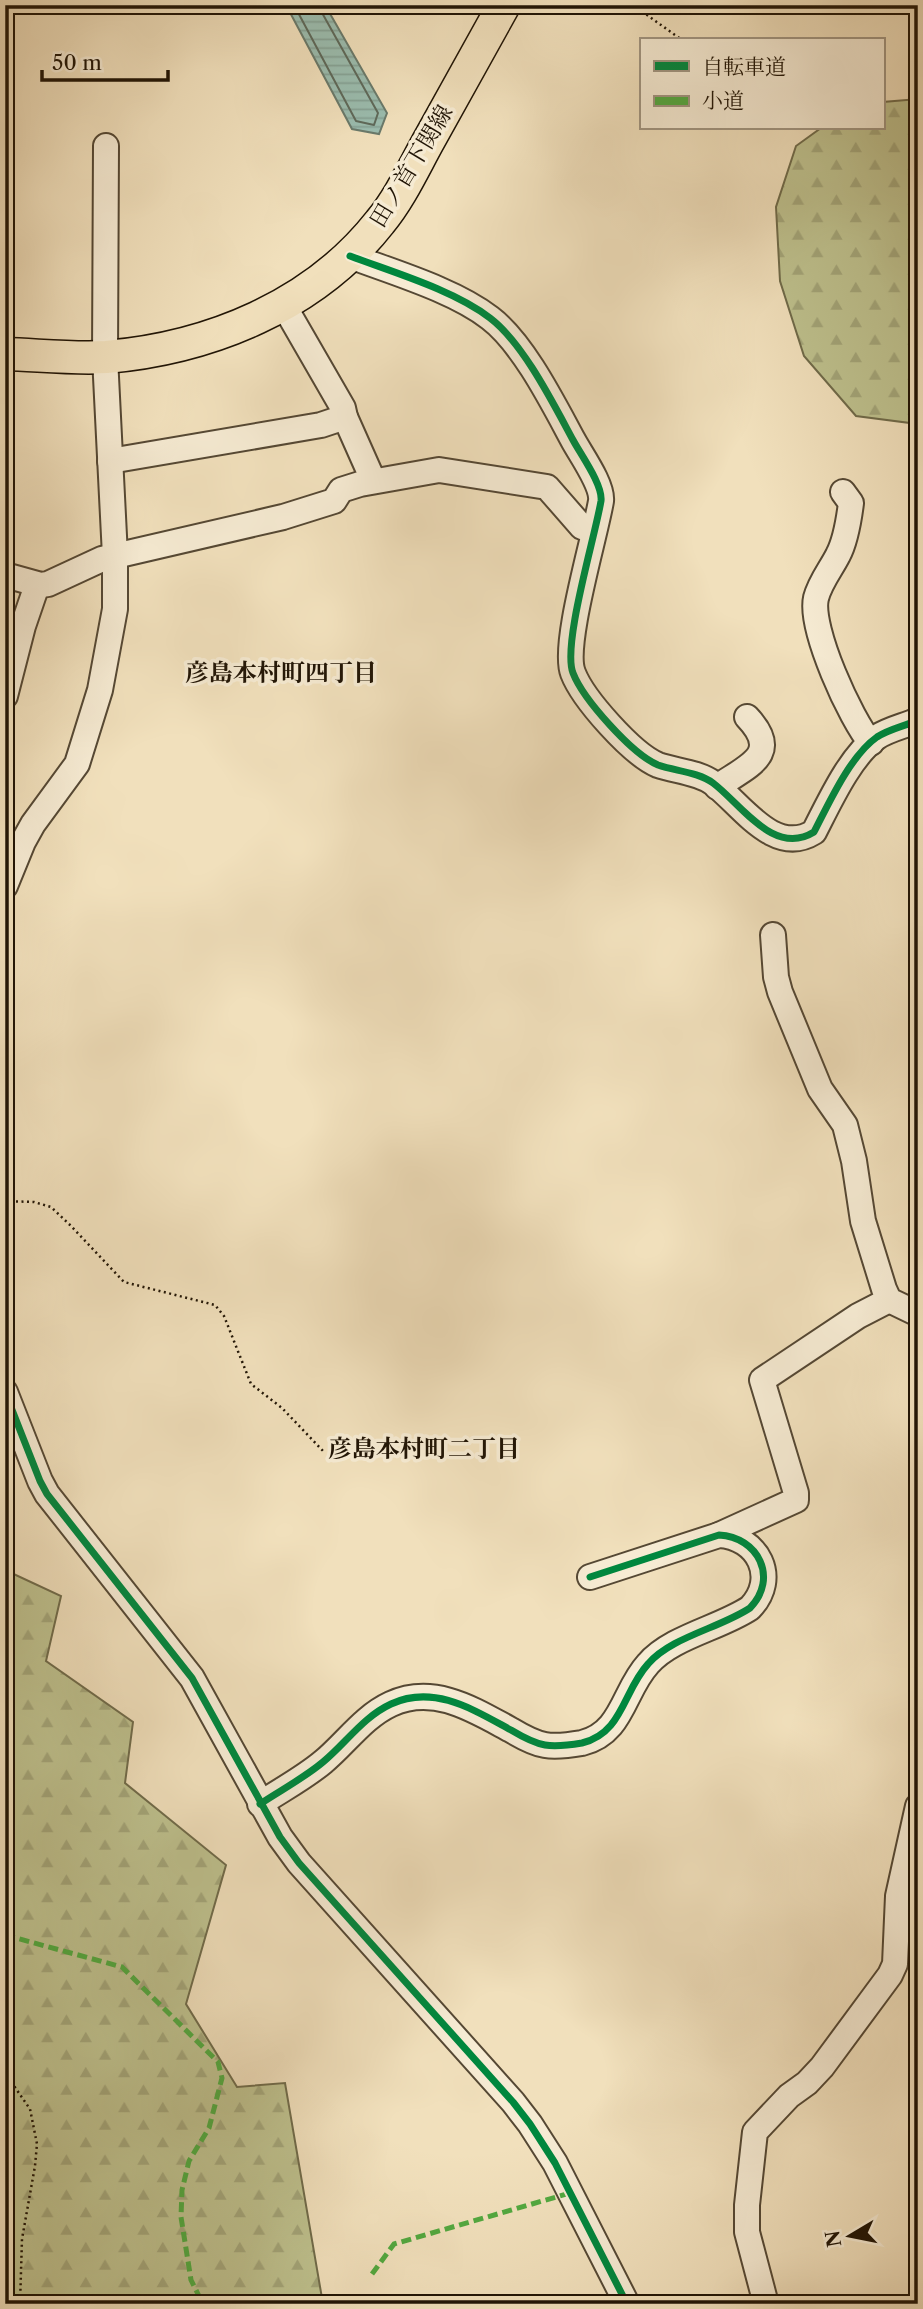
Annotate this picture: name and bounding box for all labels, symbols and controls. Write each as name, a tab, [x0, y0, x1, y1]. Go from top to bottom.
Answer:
scale bar	[42, 38, 168, 82]
legend	[640, 38, 884, 130]
text: 50 m	[52, 50, 102, 75]
text: 自転車道	[702, 54, 786, 79]
text: 小道	[702, 88, 744, 113]
street label: 田ノ首下関線	[363, 100, 459, 232]
district label: 彦島本村町四丁目	[185, 658, 377, 687]
district label: 彦島本村町二丁目	[328, 1434, 520, 1463]
north arrow	[814, 2200, 884, 2270]
text: N	[821, 2229, 847, 2249]

